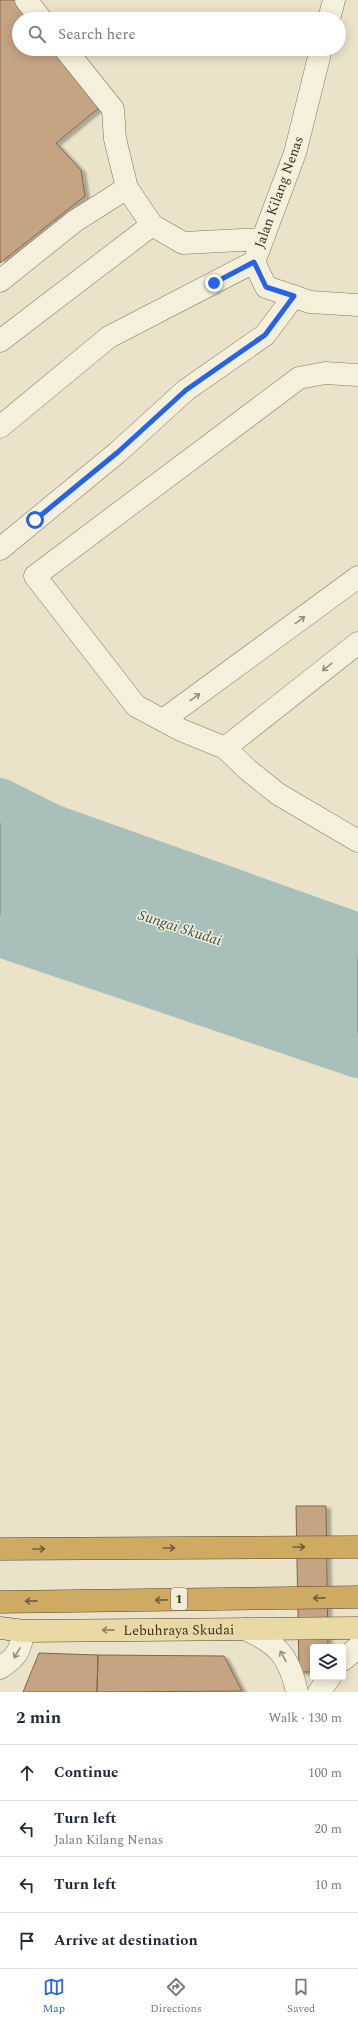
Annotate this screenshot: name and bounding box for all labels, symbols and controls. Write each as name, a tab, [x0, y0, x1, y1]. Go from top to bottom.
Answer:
search box	[12, 12, 346, 56]
icon: search	[26, 23, 48, 45]
text: Search here	[58, 23, 136, 46]
street label: Jalan Kilang Nenas	[249, 133, 309, 251]
route end	[205, 274, 223, 292]
route start	[26, 511, 44, 529]
one-way arrow	[294, 616, 305, 624]
one-way arrow	[322, 662, 333, 671]
one-way arrow	[189, 693, 200, 701]
water label: Sungai Skudai	[135, 904, 225, 952]
one-way arrow	[292, 1543, 305, 1551]
one-way arrow	[162, 1544, 175, 1552]
one-way arrow	[32, 1545, 45, 1553]
road number: 1	[171, 1588, 187, 1610]
one-way arrow	[313, 1594, 326, 1601]
one-way arrow	[155, 1596, 168, 1604]
one-way arrow	[25, 1597, 38, 1605]
street label: Lebuhraya Skudai	[123, 1619, 234, 1641]
one-way arrow	[102, 1626, 115, 1634]
map controls	[310, 1644, 346, 1680]
button: layers	[310, 1644, 346, 1680]
one-way arrow	[13, 1647, 21, 1659]
one-way arrow	[278, 1650, 286, 1662]
text: 2 min	[16, 1705, 61, 1731]
text: Walk · 130 m	[268, 1708, 342, 1728]
text: Continue	[54, 1761, 119, 1784]
icon: ahead	[16, 1762, 38, 1784]
text: 100 m	[308, 1763, 342, 1783]
text: Turn left	[54, 1807, 116, 1830]
icon: left	[16, 1818, 38, 1840]
text: 20 m	[315, 1819, 342, 1839]
text: Jalan Kilang Nenas	[54, 1830, 163, 1850]
text: Turn left	[54, 1873, 116, 1896]
icon: left	[16, 1874, 38, 1896]
text: 10 m	[315, 1875, 342, 1895]
text: Arrive at destination	[54, 1929, 198, 1952]
icon: arrive	[16, 1930, 38, 1952]
tab: Map	[43, 1976, 65, 2017]
tab: Directions	[150, 1976, 202, 2017]
tab: Saved	[287, 1976, 315, 2017]

